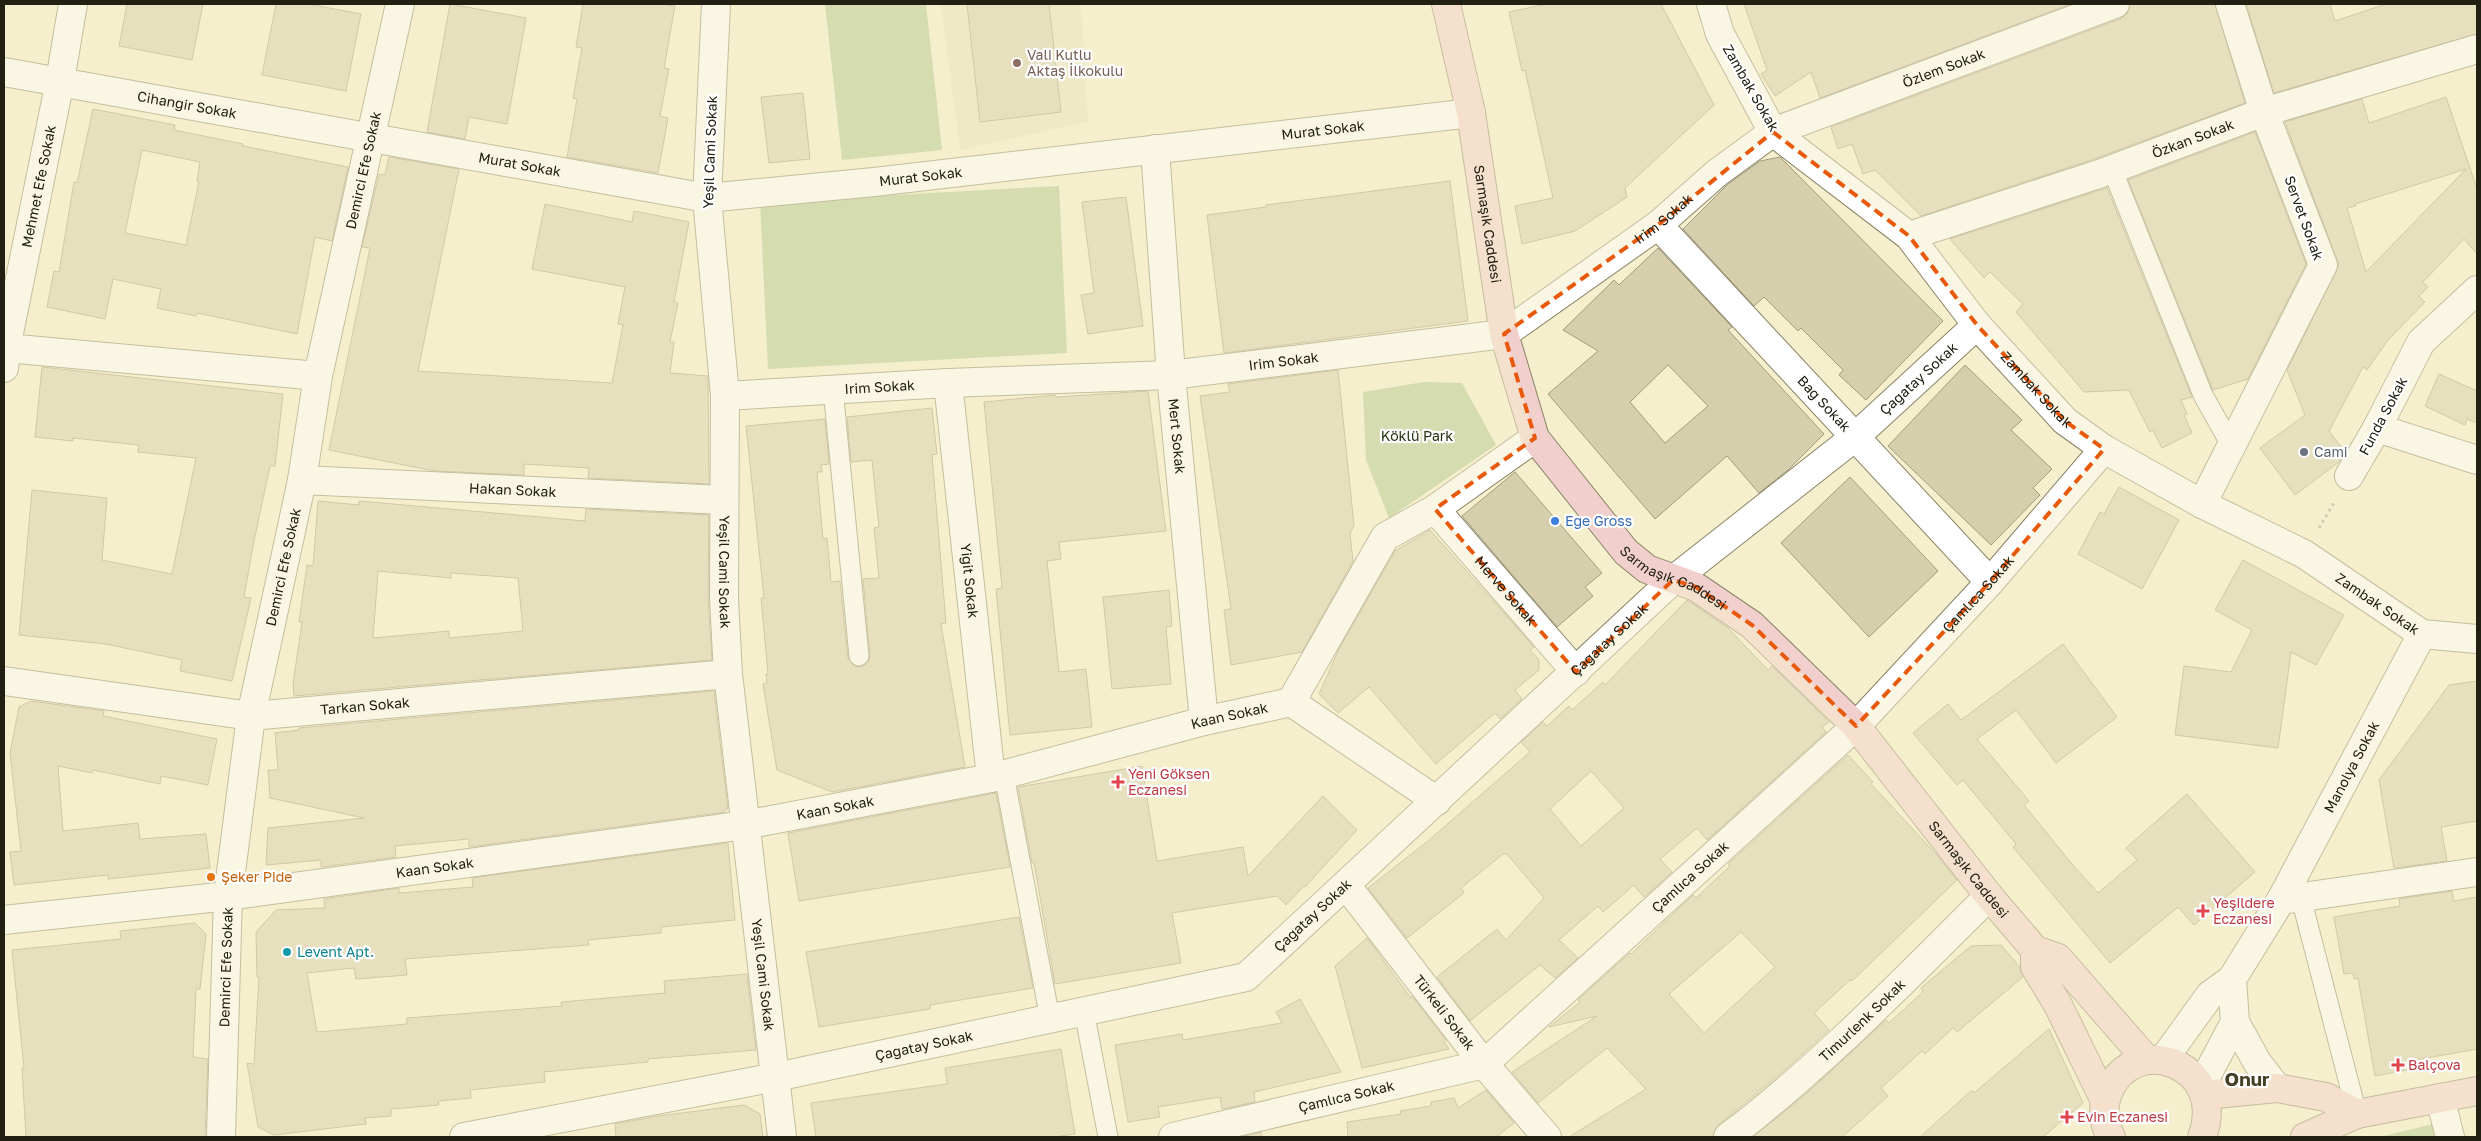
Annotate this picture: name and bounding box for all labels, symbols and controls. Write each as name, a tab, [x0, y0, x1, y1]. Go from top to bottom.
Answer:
street label: Zambak Sokak	[1720, 41, 1783, 134]
street label: Özlem Sokak	[1900, 44, 1987, 91]
place label: Vali Kutlu Aktaş İlkokulu	[1027, 46, 1123, 79]
marker: Vali Kutlu Aktaş İlkokulu	[1011, 57, 1023, 69]
street label: Cihangir Sokak	[136, 87, 238, 122]
street label: Yeşil Cami Sokak	[699, 95, 720, 209]
street label: Demirci Efe Sokak	[342, 109, 384, 231]
street label: Özkan Sokak	[2149, 115, 2236, 161]
street label: Murat Sokak	[1280, 116, 1366, 143]
street label: Mehmet Efe Sokak	[18, 123, 59, 249]
street label: Murat Sokak	[477, 148, 563, 180]
street label: Murat Sokak	[878, 163, 963, 189]
street label: Sarmaşık Caddesi	[1471, 164, 1505, 284]
street label: Servet Sokak	[2281, 173, 2328, 262]
street label: Irim Sokak	[1631, 189, 1696, 247]
street label: Çağatay Sokak	[1876, 338, 1961, 418]
street label: Irim Sokak	[1248, 348, 1320, 373]
street label: Zambak Sokak	[1998, 348, 2076, 431]
street label: Bağ Sokak	[1794, 372, 1855, 435]
street label: Funda Sokak	[2355, 374, 2410, 458]
street label: Irim Sokak	[844, 376, 915, 397]
street label: Mert Sokak	[1165, 397, 1189, 475]
park label: Köklü Park	[1381, 427, 1453, 444]
place label: Cami	[2314, 443, 2348, 460]
marker: Cami	[2298, 446, 2310, 458]
street label: Hakan Sokak	[469, 479, 557, 500]
street label: Demirci Efe Sokak	[262, 506, 304, 628]
place label: Ege Gross	[1565, 512, 1632, 529]
street label: Yeşil Cami Sokak	[716, 515, 735, 629]
marker: Ege Gross	[1549, 515, 1561, 527]
street label: Yiğit Sokak	[958, 542, 983, 619]
street label: Sarmaşık Caddesi	[1616, 542, 1730, 613]
street label: Merve Sokak	[1471, 552, 1541, 629]
street label: Çamlıca Sokak	[1939, 552, 2017, 636]
street label: Zambak Sokak	[2333, 569, 2423, 638]
street label: Çağatay Sokak	[1567, 599, 1651, 679]
street label: Tarkan Sokak	[320, 693, 411, 718]
street label: Kaan Sokak	[1189, 698, 1269, 732]
street label: Manolya Sokak	[2320, 718, 2382, 815]
place label: Yeni Göksen Eczanesi	[1128, 765, 1210, 798]
marker: Yeni Göksen Eczanesi	[1112, 776, 1124, 788]
street label: Kaan Sokak	[795, 792, 875, 823]
street label: Sarmaşık Caddesi	[1925, 817, 2013, 921]
street label: Çamlıca Sokak	[1648, 837, 1732, 916]
street label: Kaan Sokak	[395, 853, 475, 881]
place label: Şeker Pide	[221, 868, 292, 885]
marker: Şeker Pide	[205, 871, 217, 883]
street label: Çağatay Sokak	[1270, 875, 1354, 955]
place label: Yeşildere Eczanesi	[2213, 894, 2275, 927]
marker: Yeşildere Eczanesi	[2197, 905, 2209, 917]
street label: Demirci Efe Sokak	[215, 907, 236, 1028]
street label: Yeşil Cami Sokak	[749, 918, 779, 1032]
place label: Levent Apt.	[297, 943, 374, 960]
marker: Levent Apt.	[281, 946, 293, 958]
street label: Türkeli Sokak	[1410, 971, 1479, 1053]
street label: Timurlenk Sokak	[1815, 975, 1909, 1065]
street label: Çağatay Sokak	[873, 1026, 974, 1064]
place label: Balçova	[2408, 1056, 2461, 1073]
marker: Balçova	[2392, 1059, 2404, 1071]
district label: Onur	[2225, 1067, 2270, 1090]
street label: Çamlıca Sokak	[1296, 1076, 1396, 1115]
place label: Evin Eczanesi	[2077, 1108, 2168, 1125]
marker: Evin Eczanesi	[2061, 1111, 2073, 1123]

